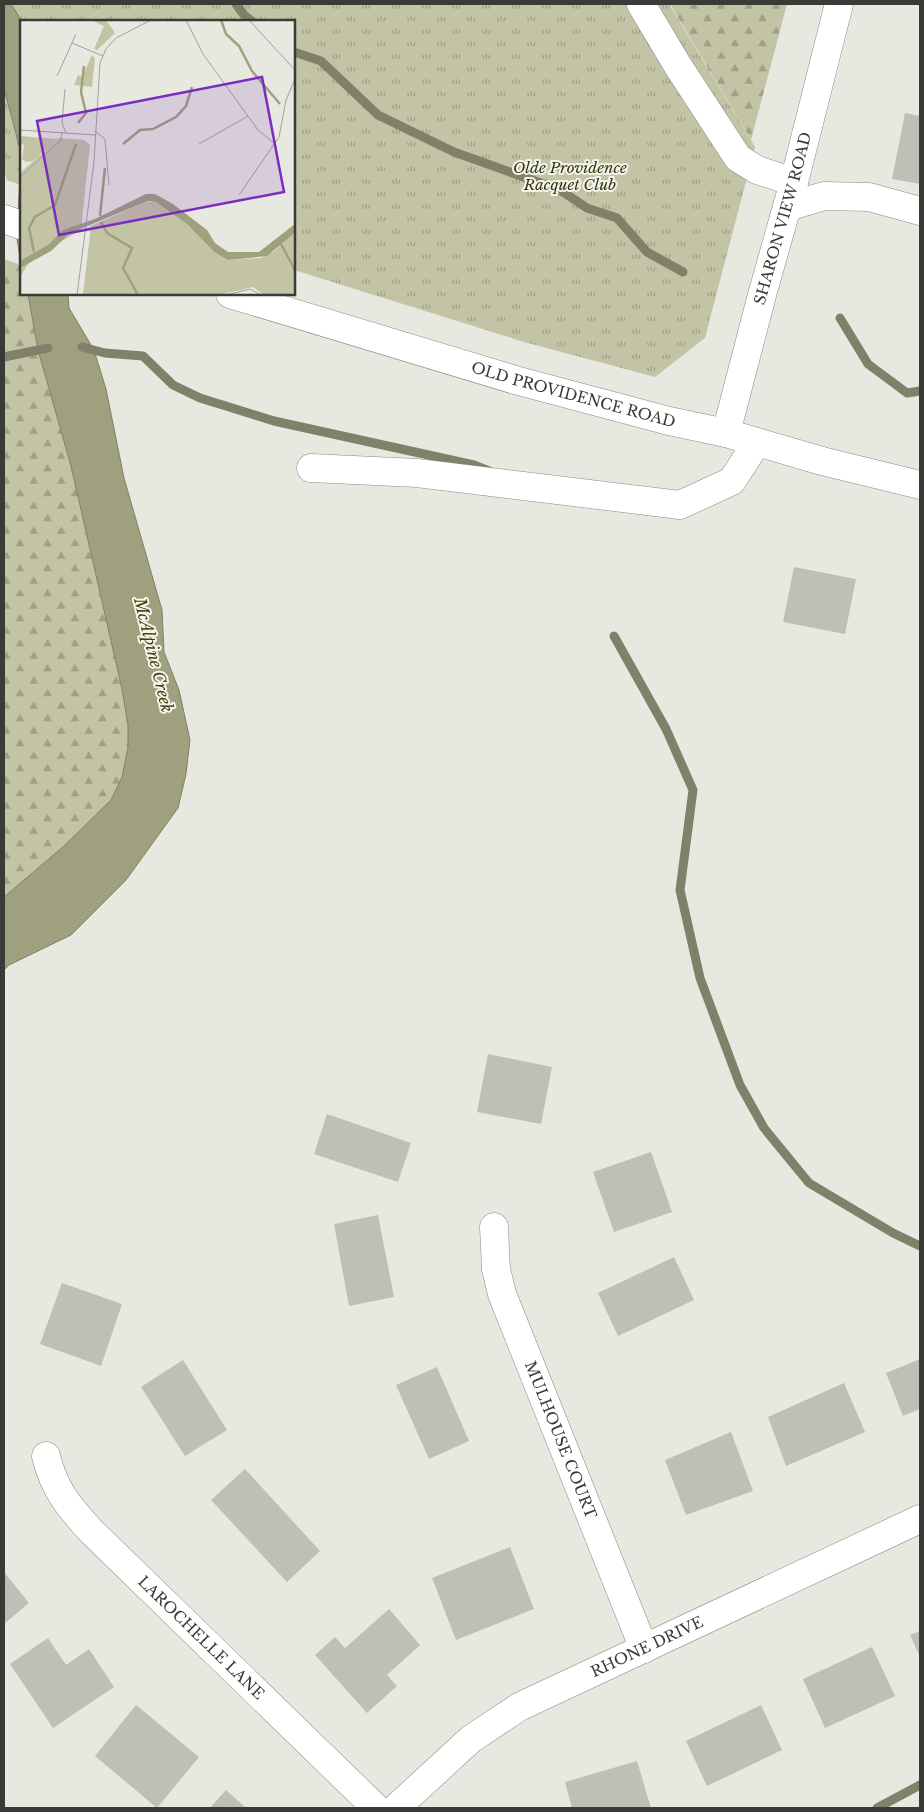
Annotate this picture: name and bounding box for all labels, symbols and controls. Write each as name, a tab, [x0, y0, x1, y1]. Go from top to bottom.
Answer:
inset map	[20, 20, 295, 295]
street label: SHARON VIEW ROAD	[750, 130, 815, 307]
park label: Olde Providence Racquet Club	[513, 158, 627, 194]
street label: OLD PROVIDENCE ROAD	[469, 357, 678, 431]
water label: McAlpine Creek	[130, 595, 178, 714]
street label: MULHOUSE COURT	[521, 1358, 601, 1521]
street label: LAROCHELLE LANE	[134, 1572, 269, 1703]
street label: RHONE DRIVE	[588, 1612, 706, 1681]

